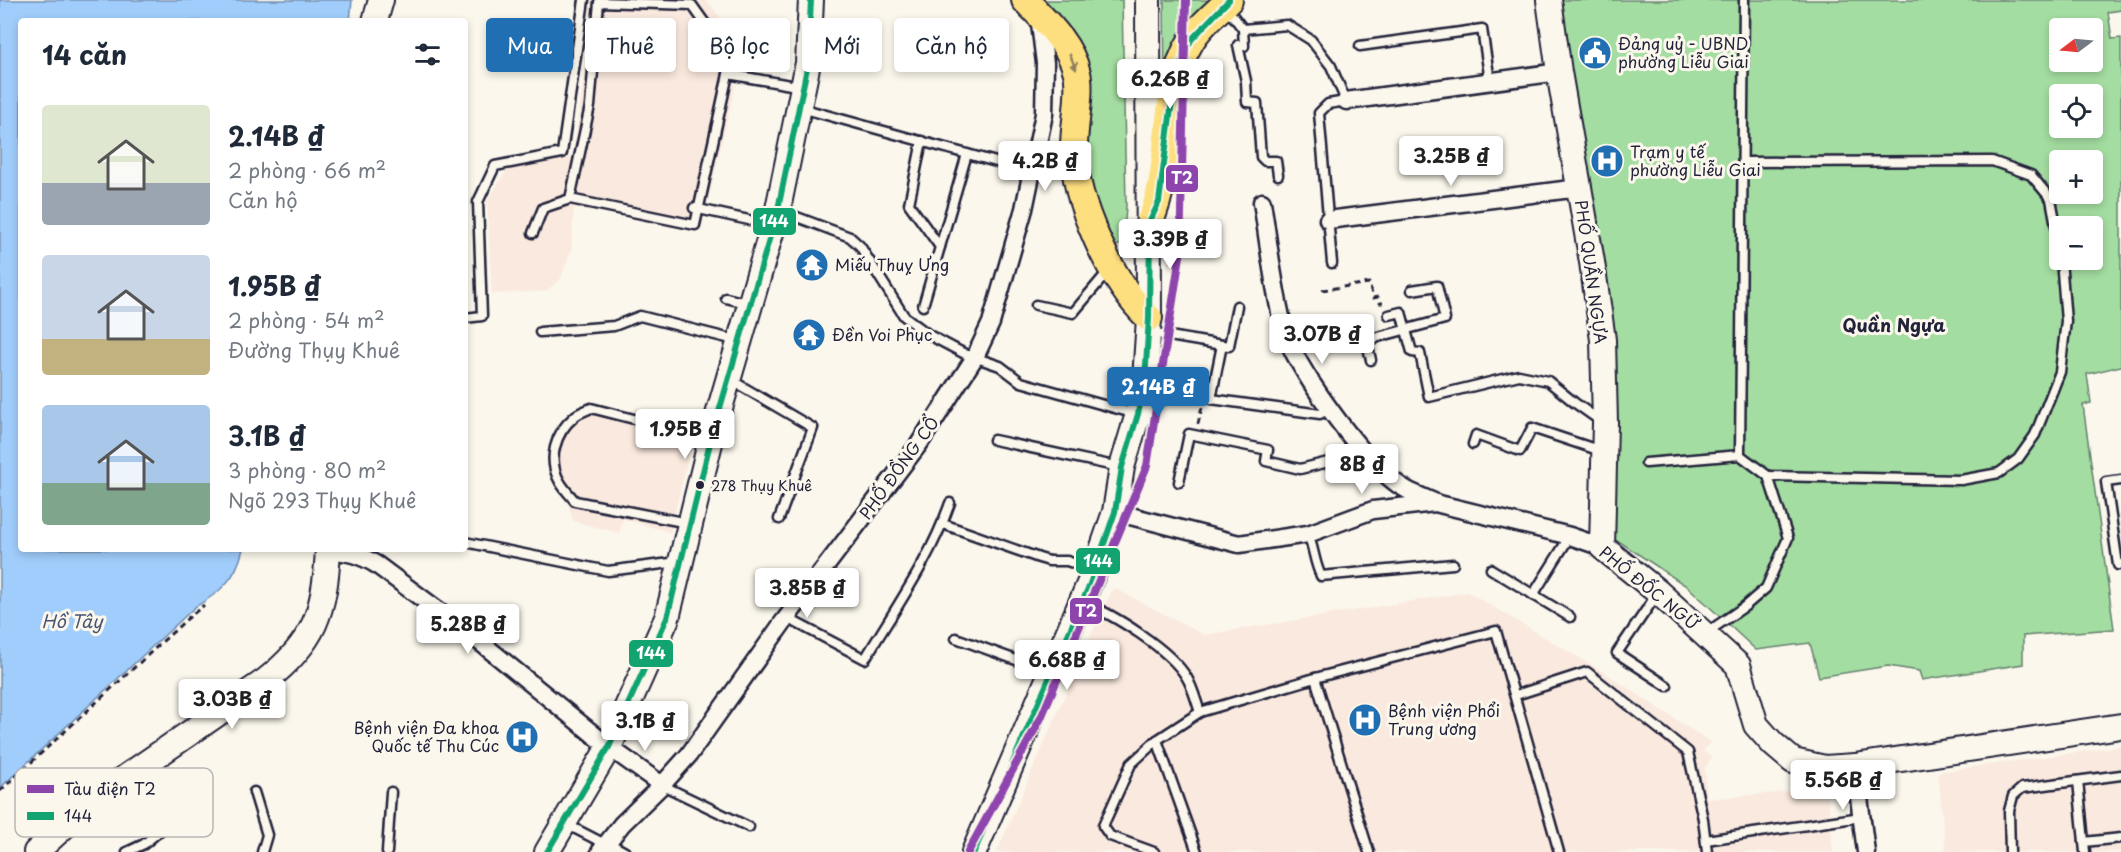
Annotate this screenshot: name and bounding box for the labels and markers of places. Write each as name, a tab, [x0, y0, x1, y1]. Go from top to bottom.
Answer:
place label: Đảng uỷ - UBND phường Liễu Giai	[1618, 31, 1749, 73]
public building icon: Đảng uỷ - UBND phường Liễu Giai	[1577, 35, 1613, 71]
pin: 6.26B ₫	[1115, 59, 1225, 110]
pin: 3.25B ₫	[1396, 136, 1506, 187]
place label: Trạm y tế phường Liễu Giai	[1630, 139, 1761, 181]
pin: 4.2B ₫	[996, 141, 1094, 192]
hospital icon: Trạm y tế phường Liễu Giai	[1589, 143, 1625, 179]
pin: 3.39B ₫	[1115, 219, 1225, 270]
temple icon: Miếu Thuỵ Ưng	[794, 247, 830, 283]
place label: Miếu Thuỵ Ưng	[835, 252, 949, 276]
pin: 3.07B ₫	[1267, 314, 1377, 365]
temple icon: Đền Voi Phục	[791, 317, 827, 353]
place label: Đền Voi Phục	[832, 322, 932, 346]
pin: 2.14B ₫	[1103, 367, 1213, 418]
pin: 1.95B ₫	[630, 409, 740, 460]
pin: 8B ₫	[1326, 444, 1398, 495]
place label: 278 Thụy Khuê	[711, 475, 812, 496]
marker: 278 Thụy Khuê	[694, 479, 706, 491]
pin: 3.85B ₫	[752, 568, 862, 619]
pin: 5.28B ₫	[413, 604, 523, 655]
pin: 6.68B ₫	[1012, 640, 1122, 691]
pin: 3.03B ₫	[177, 679, 287, 730]
place label: Bệnh viện Phổi Trung ương	[1388, 698, 1500, 740]
pin: 3.1B ₫	[596, 701, 694, 752]
hospital icon: Bệnh viện Phổi Trung ương	[1347, 702, 1383, 738]
place label: Bệnh viện Đa khoa Quốc tế Thu Cúc	[354, 715, 499, 757]
hospital icon: Bệnh viện Đa khoa Quốc tế Thu Cúc	[504, 719, 540, 755]
pin: 5.56B ₫	[1788, 760, 1898, 811]

